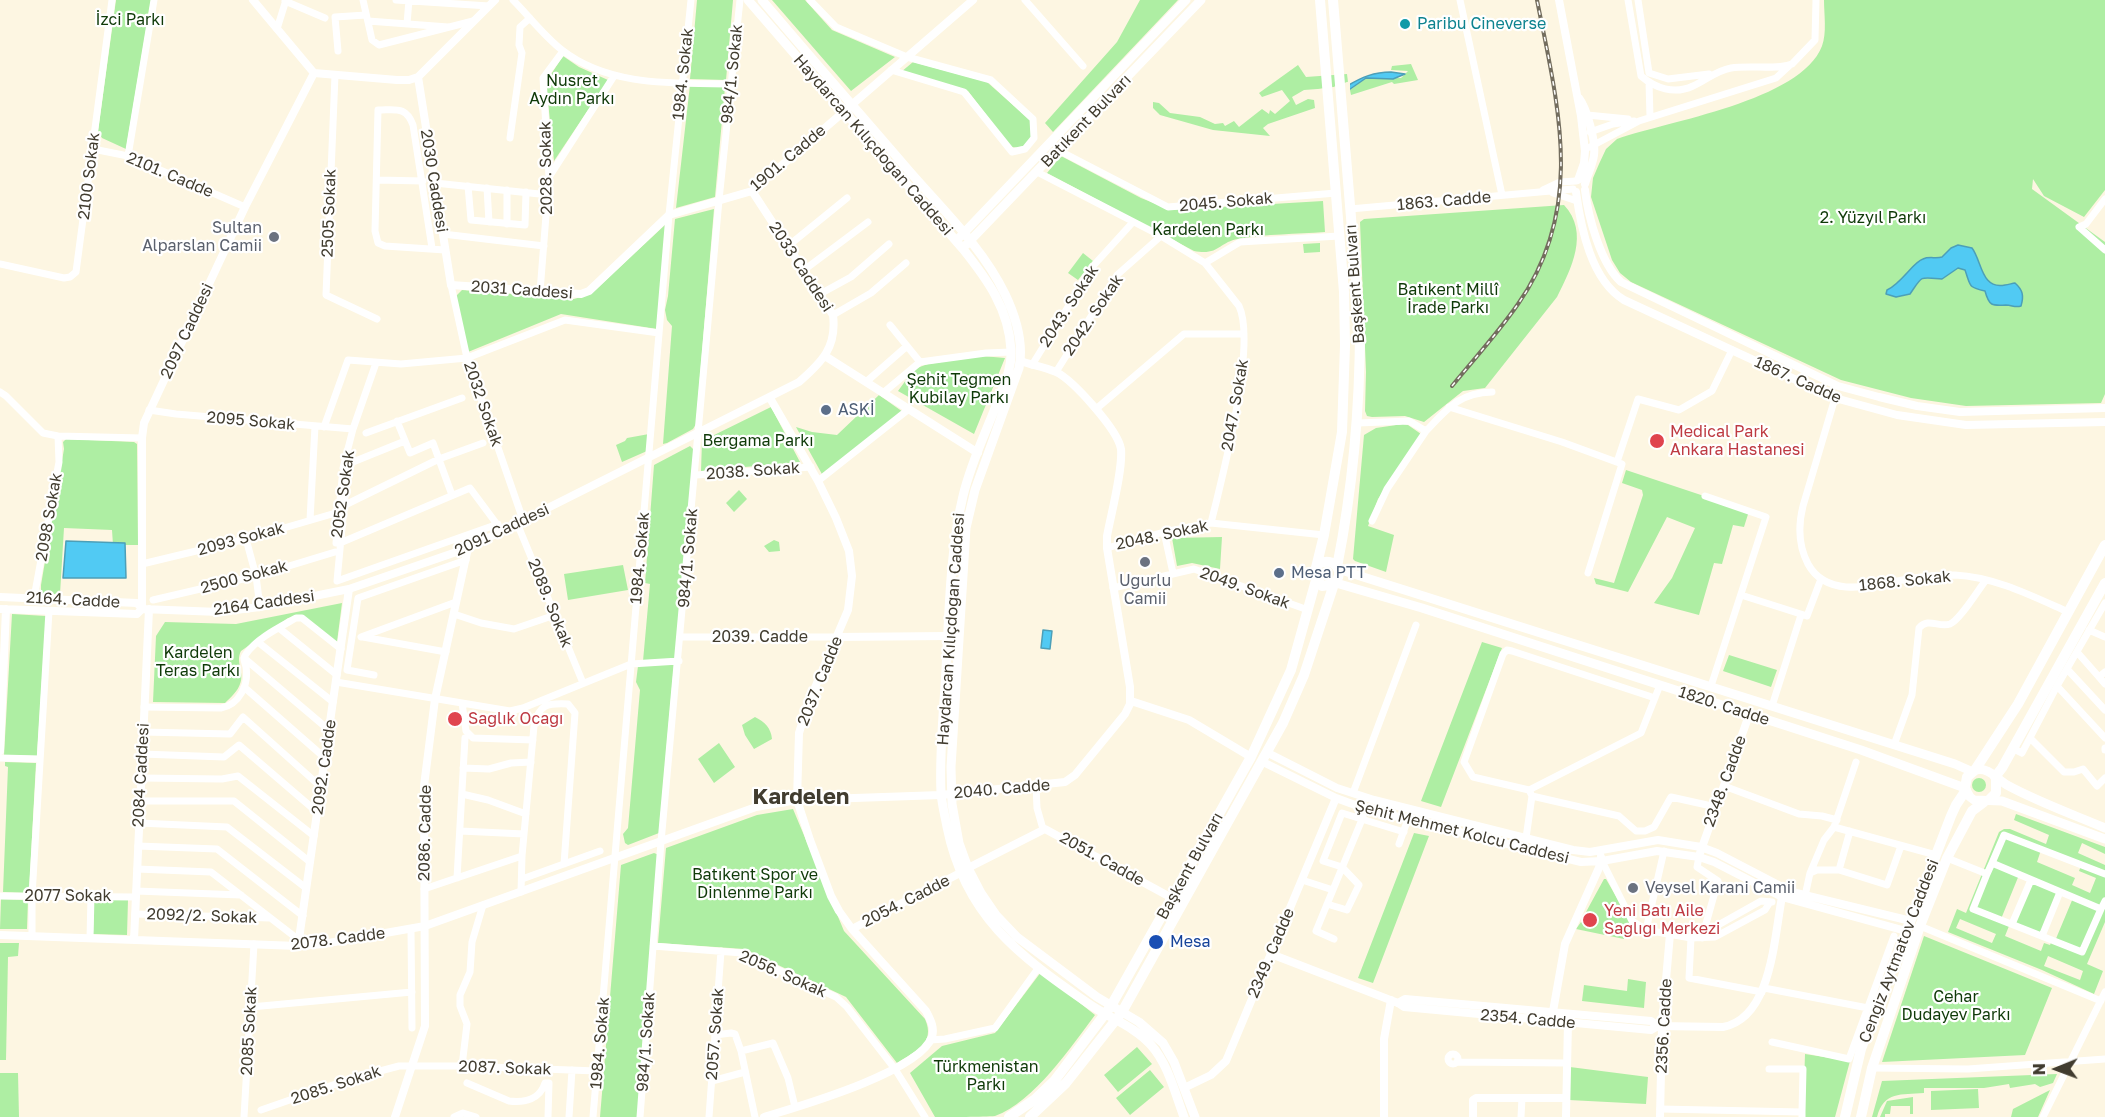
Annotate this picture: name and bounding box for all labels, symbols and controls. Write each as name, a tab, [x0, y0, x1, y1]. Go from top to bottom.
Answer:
park label: İzci Parkı	[95, 10, 165, 30]
place label: Paribu Cineverse	[1417, 14, 1546, 34]
marker: Paribu Cineverse	[1398, 17, 1412, 31]
street label: 984/1. Sokak	[717, 23, 747, 125]
street label: 1984. Sokak	[669, 27, 697, 121]
street label: Haydarcan Kılıçdoğan Caddesi	[789, 51, 957, 239]
park label: Nusret Aydın Parkı	[529, 71, 615, 109]
street label: Batıkent Bulvarı	[1037, 71, 1135, 171]
street label: 2028. Sokak	[536, 121, 556, 215]
street label: 1901. Cadde	[746, 121, 830, 195]
street label: 2030 Caddesi	[416, 128, 452, 234]
street label: 2100 Sokak	[74, 131, 104, 221]
street label: 2101. Cadde	[124, 148, 216, 202]
street label: 2505 Sokak	[318, 168, 340, 258]
street label: 1863. Cadde	[1396, 187, 1492, 215]
street label: 2045. Sokak	[1178, 188, 1274, 216]
park label: 2. Yüzyıl Parkı	[1820, 208, 1926, 228]
place label: Sultan Alparslan Camii	[142, 218, 262, 256]
street label: 2033 Caddesi	[765, 218, 837, 316]
park label: Kardelen Parkı	[1152, 220, 1264, 240]
street label: Başkent Bulvarı	[1341, 224, 1369, 344]
marker: Sultan Alparslan Camii	[267, 230, 281, 244]
street label: 2043. Sokak	[1035, 261, 1103, 351]
street label: 2042. Sokak	[1059, 271, 1127, 359]
street label: 2031 Caddesi	[470, 277, 574, 303]
street label: 2097 Caddesi	[157, 280, 217, 382]
park label: Batıkent Millî İrade Parkı	[1398, 280, 1498, 318]
street label: 1867. Cadde	[1751, 352, 1845, 408]
street label: 2047. Sokak	[1217, 358, 1253, 452]
street label: 2032 Sokak	[459, 359, 507, 449]
park label: Şehit Teğmen Kubilay Parkı	[907, 370, 1011, 408]
place label: ASKİ	[838, 400, 875, 420]
marker: ASKİ	[819, 403, 833, 417]
street label: 2095 Sokak	[206, 408, 296, 434]
place label: Medical Park Ankara Hastanesi	[1670, 422, 1805, 460]
park label: Bergama Parkı	[702, 431, 814, 451]
marker: Medical Park Ankara Hastanesi	[1648, 432, 1666, 450]
street label: 2052 Sokak	[327, 449, 359, 539]
street label: 2038. Sokak	[705, 458, 801, 484]
street label: 2098 Sokak	[32, 471, 66, 563]
street label: 2091 Caddesi	[452, 500, 552, 560]
street label: 984/1. Sokak	[674, 507, 702, 609]
street label: 1984. Sokak	[626, 511, 654, 605]
street label: Haydarcan Kılıçdoğan Caddesi	[933, 512, 969, 746]
street label: 2048. Sokak	[1114, 516, 1210, 554]
street label: 2093 Sokak	[196, 518, 286, 560]
marker: Uğurlu Camii	[1138, 555, 1152, 569]
street label: 2500 Sokak	[198, 556, 290, 598]
street label: 2089. Sokak	[523, 556, 577, 650]
street label: 2049. Sokak	[1197, 563, 1293, 613]
place label: Mesa PTT	[1291, 563, 1366, 583]
marker: Mesa PTT	[1272, 566, 1286, 580]
street label: 1868. Sokak	[1858, 567, 1952, 595]
place label: Uğurlu Camii	[1119, 571, 1171, 609]
street label: 2164 Caddesi	[212, 586, 316, 620]
street label: 2164. Cadde	[25, 588, 121, 612]
street label: 2039. Cadde	[712, 627, 808, 647]
street label: 2037. Cadde	[793, 633, 847, 729]
park label: Kardelen Teras Parkı	[156, 643, 240, 681]
street label: 1820. Cadde	[1676, 682, 1772, 730]
place label: Sağlık Ocağı	[468, 709, 563, 729]
marker: Sağlık Ocağı	[446, 710, 464, 728]
street label: 2092. Cadde	[308, 718, 340, 816]
street label: 2084 Caddesi	[129, 722, 153, 828]
street label: 2348. Cadde	[1700, 733, 1750, 829]
street label: 2040. Cadde	[953, 775, 1051, 803]
district label: Kardelen	[753, 784, 849, 810]
street label: 2086. Cadde	[415, 785, 435, 881]
street label: Şehit Mehmet Kolcu Caddesi	[1353, 796, 1571, 868]
street label: Başkent Bulvarı	[1153, 809, 1227, 923]
street label: 2051. Cadde	[1056, 828, 1148, 890]
street label: Cengiz Aytmatov Caddesi	[1855, 856, 1943, 1046]
park label: Batıkent Spor ve Dinlenme Parkı	[692, 865, 818, 903]
street label: 2054. Cadde	[859, 871, 953, 931]
place label: Veysel Karani Camii	[1645, 878, 1795, 898]
marker: Veysel Karani Camii	[1626, 881, 1640, 895]
street label: 2077 Sokak	[25, 886, 111, 906]
place label: Yeni Batı Aile Sağlığı Merkezi	[1604, 901, 1720, 939]
street label: 2092/2. Sokak	[146, 904, 258, 928]
street label: 2349. Cadde	[1243, 905, 1299, 1001]
marker: Yeni Batı Aile Sağlığı Merkezi	[1581, 911, 1599, 929]
street label: 2078. Cadde	[290, 924, 386, 954]
place label: Mesa	[1170, 932, 1211, 952]
marker: Mesa	[1147, 933, 1165, 951]
street label: 2056. Sokak	[736, 946, 830, 1002]
street label: 2356. Cadde	[1652, 978, 1676, 1074]
street label: 2085 Sokak	[237, 986, 261, 1076]
street label: 2057. Sokak	[702, 987, 728, 1081]
park label: Cehar Dudayev Parkı	[1902, 987, 2010, 1025]
street label: 984/1. Sokak	[633, 991, 659, 1093]
street label: 1984. Sokak	[586, 996, 614, 1090]
street label: 2354. Cadde	[1480, 1005, 1576, 1033]
north arrow	[2027, 1039, 2087, 1099]
street label: 2087. Sokak	[458, 1057, 552, 1079]
park label: Türkmenistan Parkı	[933, 1057, 1039, 1095]
street label: 2085. Sokak	[288, 1061, 384, 1109]
text: N	[2029, 1063, 2049, 1076]

